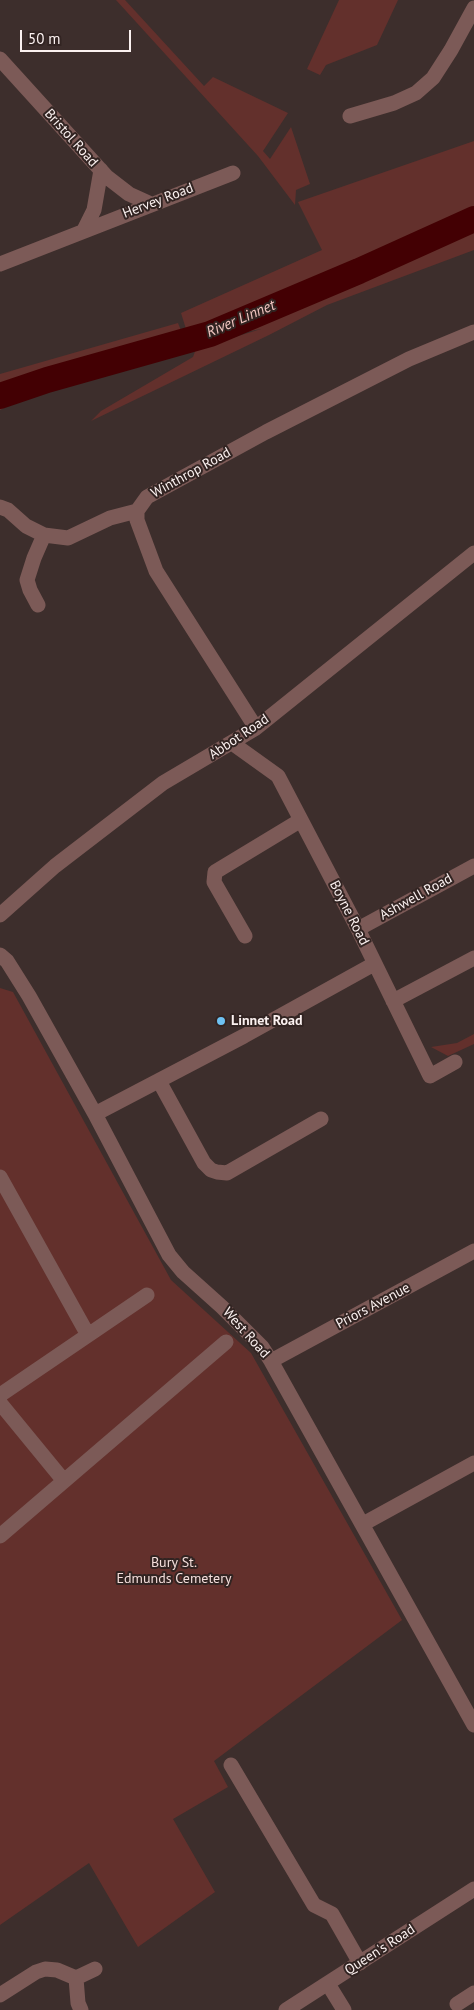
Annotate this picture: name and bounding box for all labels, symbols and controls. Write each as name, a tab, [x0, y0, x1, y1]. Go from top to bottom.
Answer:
scale bar	[22, 20, 134, 52]
text: 50 m	[28, 29, 61, 48]
street label: Bristol Road	[41, 106, 101, 170]
street label: Hervey Road	[120, 180, 196, 222]
water label: River Linnet	[204, 296, 278, 342]
street label: Winthrop Road	[148, 444, 234, 502]
street label: Abbot Road	[206, 711, 272, 763]
street label: Ashwell Road	[377, 870, 455, 924]
street label: Boyne Road	[326, 878, 372, 948]
place label: Linnet Road	[231, 1013, 303, 1029]
marker: Linnet Road	[215, 1015, 227, 1027]
street label: Priors Avenue	[333, 1279, 413, 1333]
street label: West Road	[219, 1304, 273, 1362]
park label: Bury St. Edmunds Cemetery	[117, 1555, 231, 1588]
street label: Queen's Road	[342, 1921, 418, 1979]

